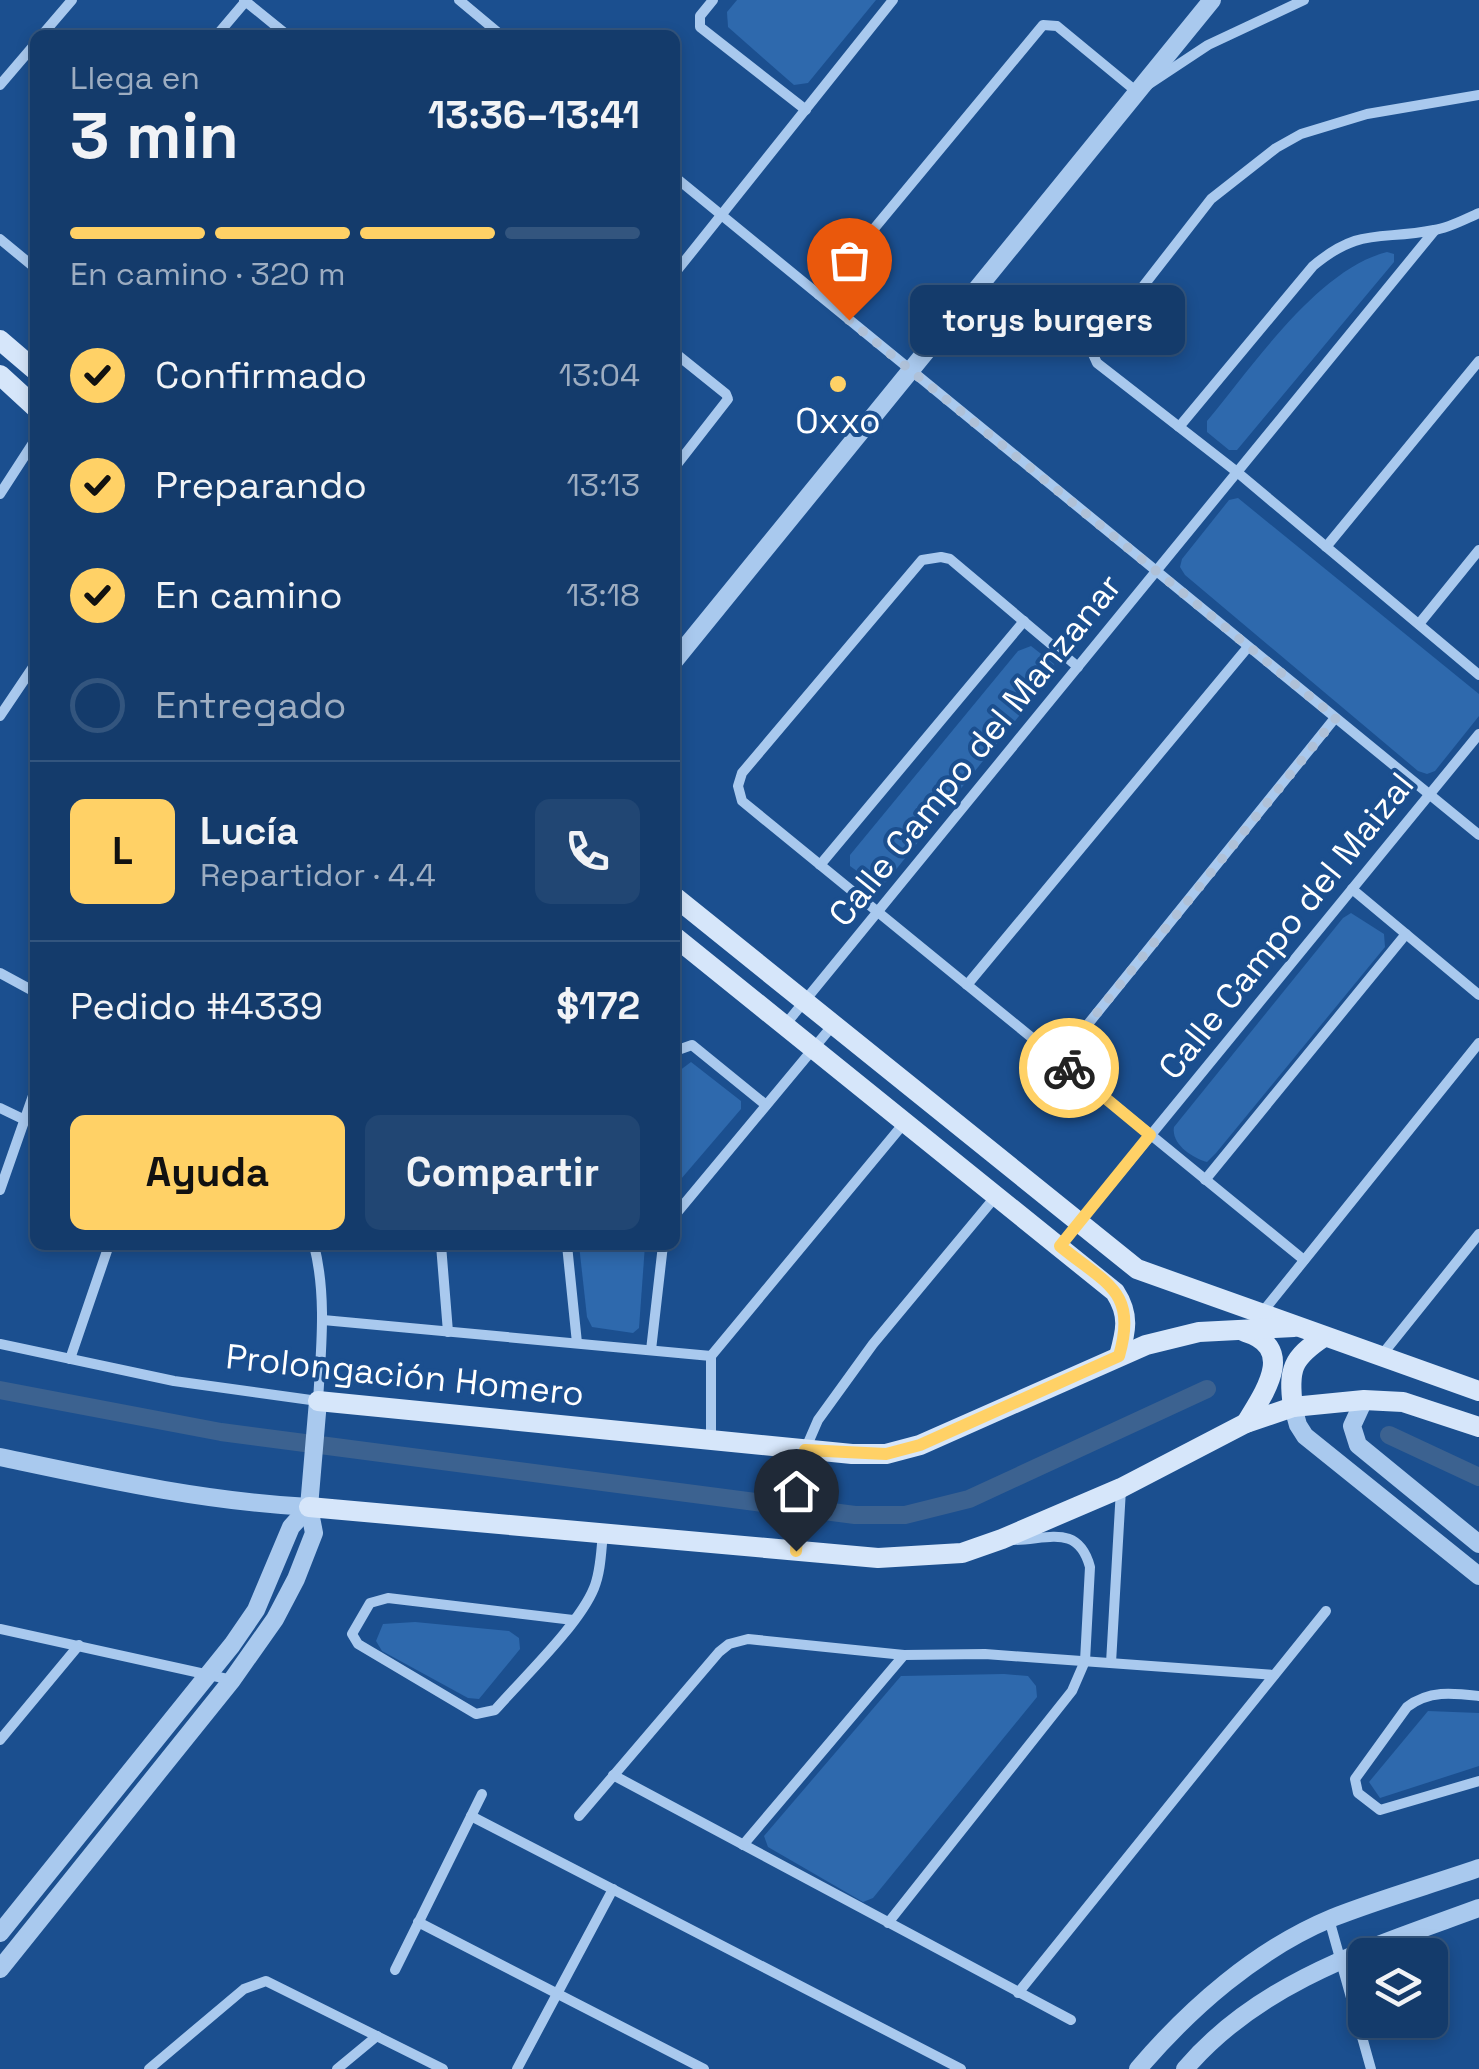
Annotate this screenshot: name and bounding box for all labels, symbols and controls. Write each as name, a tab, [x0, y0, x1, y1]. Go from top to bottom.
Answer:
text: Llega en	[70, 58, 200, 98]
text: 13:36–13:41	[428, 91, 640, 139]
text: 3 min	[70, 94, 239, 177]
pin	[807, 218, 892, 321]
icon: bag	[822, 233, 877, 288]
text: En camino · 320 m	[70, 254, 345, 294]
callout: torys burgers	[909, 285, 1184, 355]
text: torys burgers	[942, 300, 1153, 340]
icon: check	[70, 348, 125, 403]
text: Confirmado	[155, 351, 367, 399]
text: 13:04	[559, 355, 640, 395]
marker: Oxxo	[827, 373, 849, 395]
place label: Oxxo	[795, 399, 881, 443]
icon: check	[70, 458, 125, 513]
text: Preparando	[155, 461, 367, 509]
text: 13:13	[566, 465, 640, 505]
street label: Calle Campo del Manzanar	[819, 565, 1131, 935]
icon: check	[70, 568, 125, 623]
text: En camino	[155, 571, 343, 619]
text: 13:18	[566, 575, 640, 615]
text: Entregado	[155, 681, 346, 729]
street label: Calle Campo del Maizal	[1149, 764, 1423, 1088]
button: phone	[535, 799, 640, 904]
text: Lucía	[200, 807, 298, 855]
text: L	[112, 827, 133, 875]
text: Repartidor · 4.4	[200, 855, 436, 895]
text: Pedido #4339	[70, 982, 323, 1030]
text: $172	[556, 982, 640, 1030]
courier	[1019, 1018, 1119, 1118]
icon: bike	[1042, 1041, 1097, 1096]
button: Ayuda	[70, 1115, 345, 1230]
button: Compartir	[365, 1115, 640, 1230]
street label: Prolongación Homero	[224, 1334, 586, 1416]
pin	[754, 1449, 839, 1552]
icon: home	[769, 1464, 824, 1519]
map controls	[1348, 1938, 1448, 2038]
button: layers	[1348, 1938, 1448, 2038]

